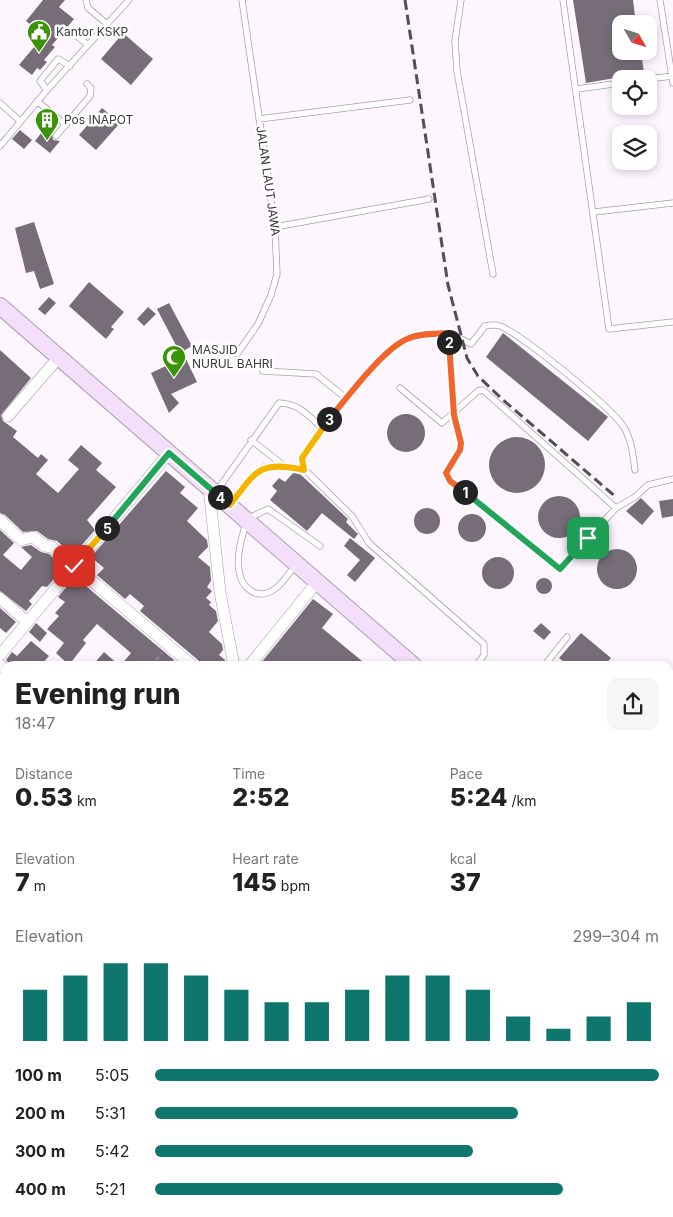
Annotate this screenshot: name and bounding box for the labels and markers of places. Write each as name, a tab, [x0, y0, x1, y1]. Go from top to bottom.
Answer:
public building icon: Kantor KSKP	[26, 19, 52, 53]
place label: Kantor KSKP	[56, 24, 128, 39]
building icon: Pos INAPOT	[34, 107, 60, 141]
place label: Pos INAPOT	[64, 112, 134, 127]
pin: 2	[436, 330, 462, 354]
place label: MASJID NURUL BAHRI	[192, 342, 273, 371]
mosque icon: MASJID NURUL BAHRI	[161, 344, 187, 378]
pin: 3	[316, 406, 342, 432]
pin: 1	[452, 480, 478, 504]
pin: 4	[208, 484, 232, 510]
pin: 5	[94, 516, 120, 540]
pin	[567, 517, 609, 559]
pin	[53, 545, 95, 587]

